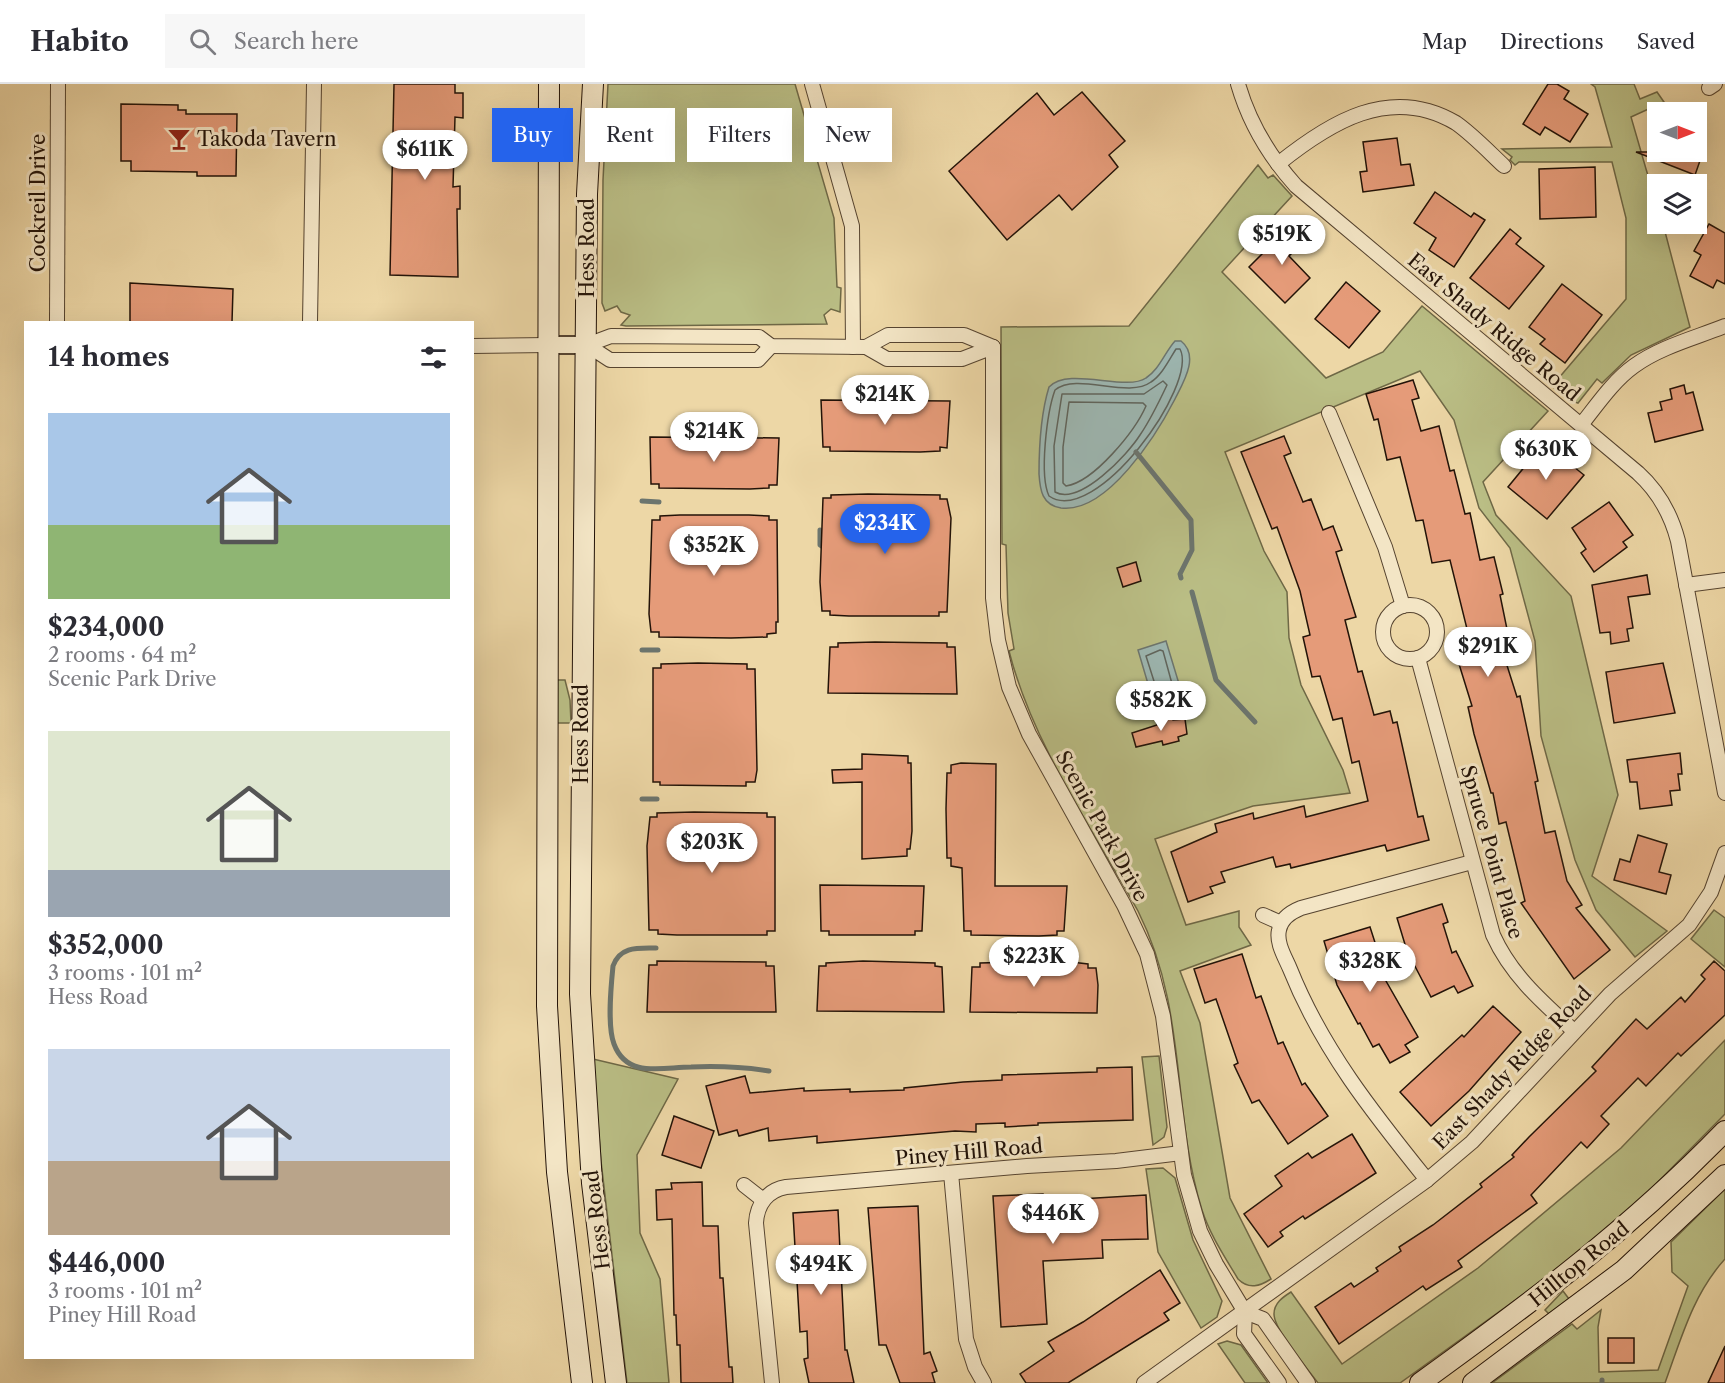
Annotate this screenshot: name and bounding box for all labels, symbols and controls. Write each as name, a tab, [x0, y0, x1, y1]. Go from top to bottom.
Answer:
search box	[165, 14, 585, 68]
text: Habito	[30, 24, 129, 58]
icon: search	[186, 25, 219, 58]
text: Search here	[234, 28, 358, 55]
text: Map	[1422, 29, 1467, 54]
text: Directions	[1500, 29, 1604, 54]
text: Saved	[1637, 29, 1695, 54]
north arrow	[1647, 102, 1707, 162]
map controls	[1647, 102, 1707, 234]
chip: Buy	[492, 108, 573, 162]
chip: Rent	[585, 108, 675, 162]
chip: Filters	[687, 108, 792, 162]
chip: New	[804, 108, 892, 162]
bar icon: Takoda Tavern	[166, 126, 192, 152]
place label: Takoda Tavern	[197, 127, 337, 151]
pin: $611K	[383, 130, 467, 181]
street label: Cockreil Drive	[26, 134, 50, 272]
text: $611K	[396, 137, 454, 161]
button: layers	[1647, 174, 1707, 234]
street label: Hess Road	[575, 198, 599, 298]
pin: $519K	[1240, 215, 1324, 266]
text: $519K	[1252, 222, 1312, 246]
street label: East Shady Ridge Road	[1403, 248, 1585, 406]
text: 14 homes	[48, 341, 170, 373]
icon: filters	[417, 341, 450, 374]
pin: $214K	[843, 375, 927, 426]
text: $214K	[855, 382, 915, 406]
pin: $214K	[672, 412, 756, 463]
text: $214K	[684, 419, 744, 443]
pin: $630K	[1504, 430, 1588, 481]
text: $630K	[1514, 437, 1578, 461]
icon: home	[195, 452, 303, 560]
pin: $234K	[843, 504, 927, 555]
text: $234K	[854, 511, 916, 535]
pin: $352K	[672, 526, 756, 577]
text: $352K	[683, 533, 745, 557]
text: $234,000	[48, 611, 165, 643]
pin: $291K	[1446, 627, 1530, 678]
text: $291K	[1458, 634, 1518, 658]
text: 2 rooms · 64 m²	[48, 643, 197, 667]
text: Scenic Park Drive	[48, 667, 216, 691]
pin: $582K	[1119, 681, 1203, 732]
street label: Hess Road	[569, 684, 593, 784]
text: $582K	[1130, 688, 1192, 712]
street label: Scenic Park Drive	[1051, 747, 1153, 905]
street label: Spruce Point Place	[1456, 762, 1528, 942]
icon: home	[195, 770, 303, 878]
pin: $203K	[670, 823, 754, 874]
text: $203K	[681, 830, 744, 854]
text: $352,000	[48, 929, 163, 961]
pin: $223K	[992, 937, 1076, 988]
pin: $328K	[1328, 942, 1412, 993]
text: $223K	[1003, 944, 1065, 968]
text: $328K	[1339, 949, 1401, 973]
text: 3 rooms · 101 m²	[48, 961, 202, 985]
street label: East Shady Ridge Road	[1428, 981, 1596, 1155]
text: Hess Road	[48, 985, 148, 1009]
icon: home	[195, 1088, 303, 1196]
street label: Piney Hill Road	[894, 1134, 1044, 1170]
street label: Hess Road	[579, 1169, 615, 1271]
pin: $446K	[1011, 1194, 1095, 1245]
text: $446K	[1022, 1201, 1084, 1225]
street label: Hilltop Road	[1524, 1216, 1634, 1312]
pin: $494K	[779, 1245, 863, 1296]
text: $446,000	[48, 1247, 165, 1279]
text: $494K	[790, 1252, 852, 1276]
text: 3 rooms · 101 m²	[48, 1279, 202, 1303]
text: Piney Hill Road	[48, 1303, 196, 1327]

